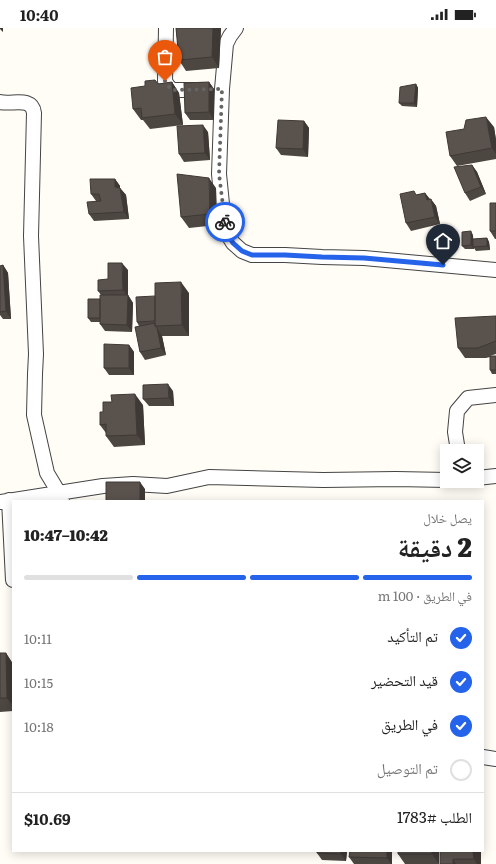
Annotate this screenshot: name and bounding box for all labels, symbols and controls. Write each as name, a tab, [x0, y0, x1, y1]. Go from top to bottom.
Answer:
text: 10:40	[20, 3, 58, 26]
pin	[148, 40, 182, 81]
icon: bag	[154, 46, 176, 68]
courier	[205, 202, 245, 242]
icon: bike	[214, 211, 236, 233]
pin	[426, 224, 460, 265]
icon: home	[432, 230, 454, 252]
map controls	[440, 444, 484, 488]
button: layers	[440, 444, 484, 488]
text: يصل خلال	[423, 508, 472, 527]
text: 10:42–10:47	[24, 523, 108, 546]
text: 2 دقيقة	[398, 526, 472, 565]
text: في الطريق · 100 m	[378, 586, 472, 605]
text: تم التأكيد	[387, 624, 438, 647]
icon: check	[450, 627, 472, 649]
text: 10:11	[24, 629, 52, 648]
text: قيد التحضير	[371, 668, 438, 691]
icon: check	[450, 671, 472, 693]
text: 10:15	[24, 673, 53, 692]
text: في الطريق	[381, 712, 438, 735]
icon: check	[450, 715, 472, 737]
text: 10:18	[24, 717, 54, 736]
text: تم التوصيل	[377, 756, 438, 779]
text: الطلب #1783	[397, 805, 472, 828]
text: $10.69	[24, 807, 71, 830]

